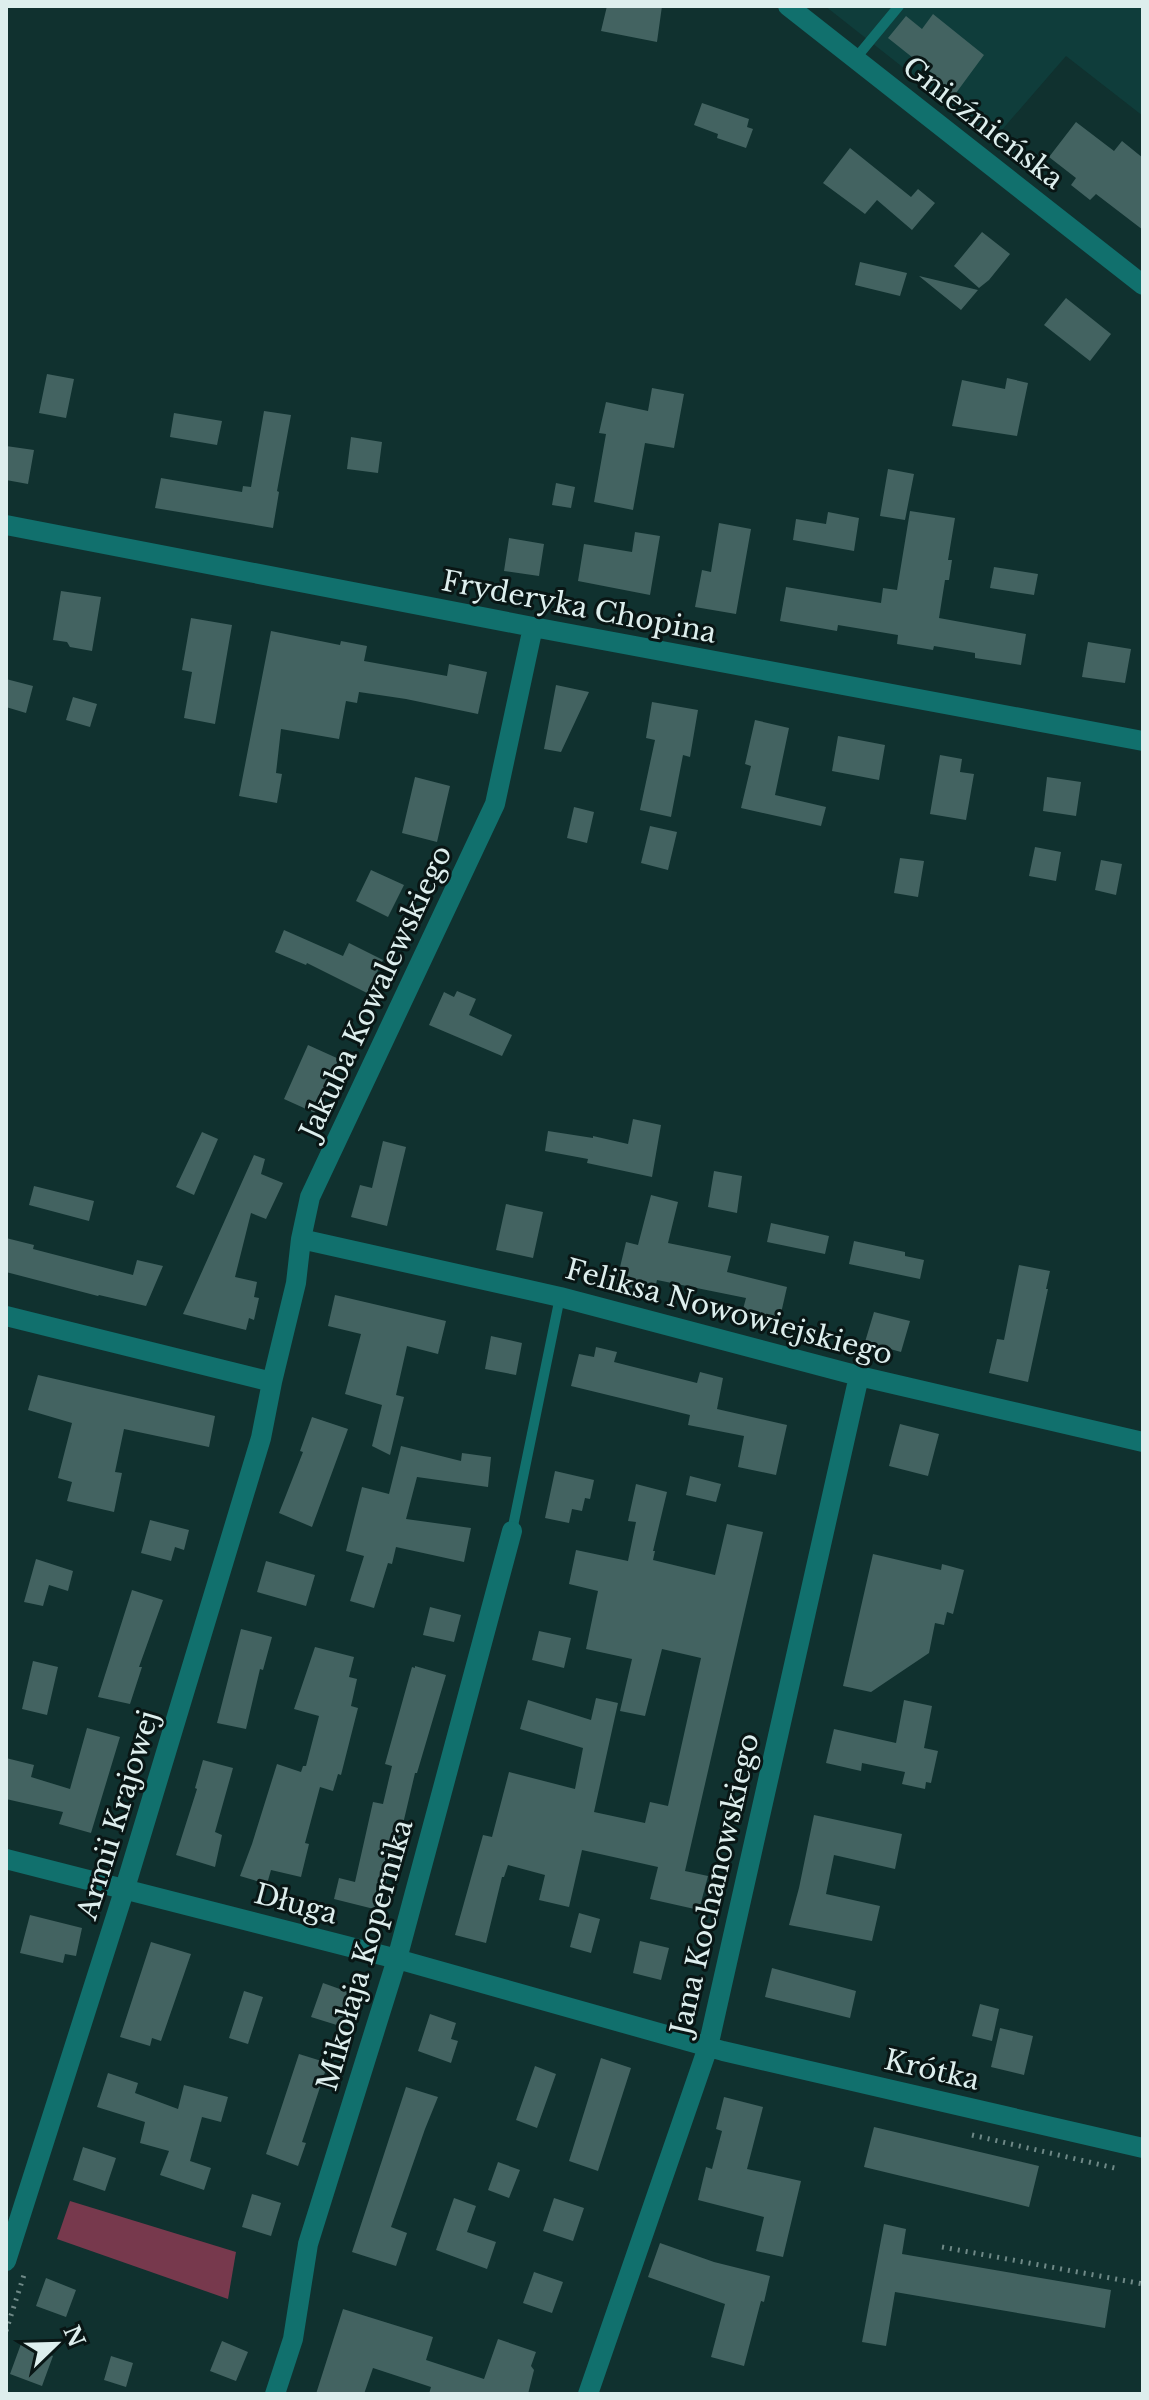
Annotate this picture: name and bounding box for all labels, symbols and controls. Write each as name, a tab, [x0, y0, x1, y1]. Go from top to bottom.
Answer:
street label: Gnieźnieńska	[896, 49, 1071, 197]
street label: Fryderyka Chopina	[439, 563, 720, 651]
street label: Jakuba Kowalewskiego	[291, 840, 459, 1148]
street label: Feliksa Nowowiejskiego	[562, 1251, 896, 1373]
street label: Armii Krajowej	[69, 1706, 166, 1925]
street label: Jana Kochanowskiego	[662, 1730, 767, 2042]
street label: Mikołaja Kopernika	[310, 1815, 421, 2095]
street label: Długa	[251, 1876, 342, 1932]
street label: Krótka	[881, 2042, 983, 2098]
north arrow	[16, 2304, 96, 2384]
text: N	[57, 2322, 91, 2351]

